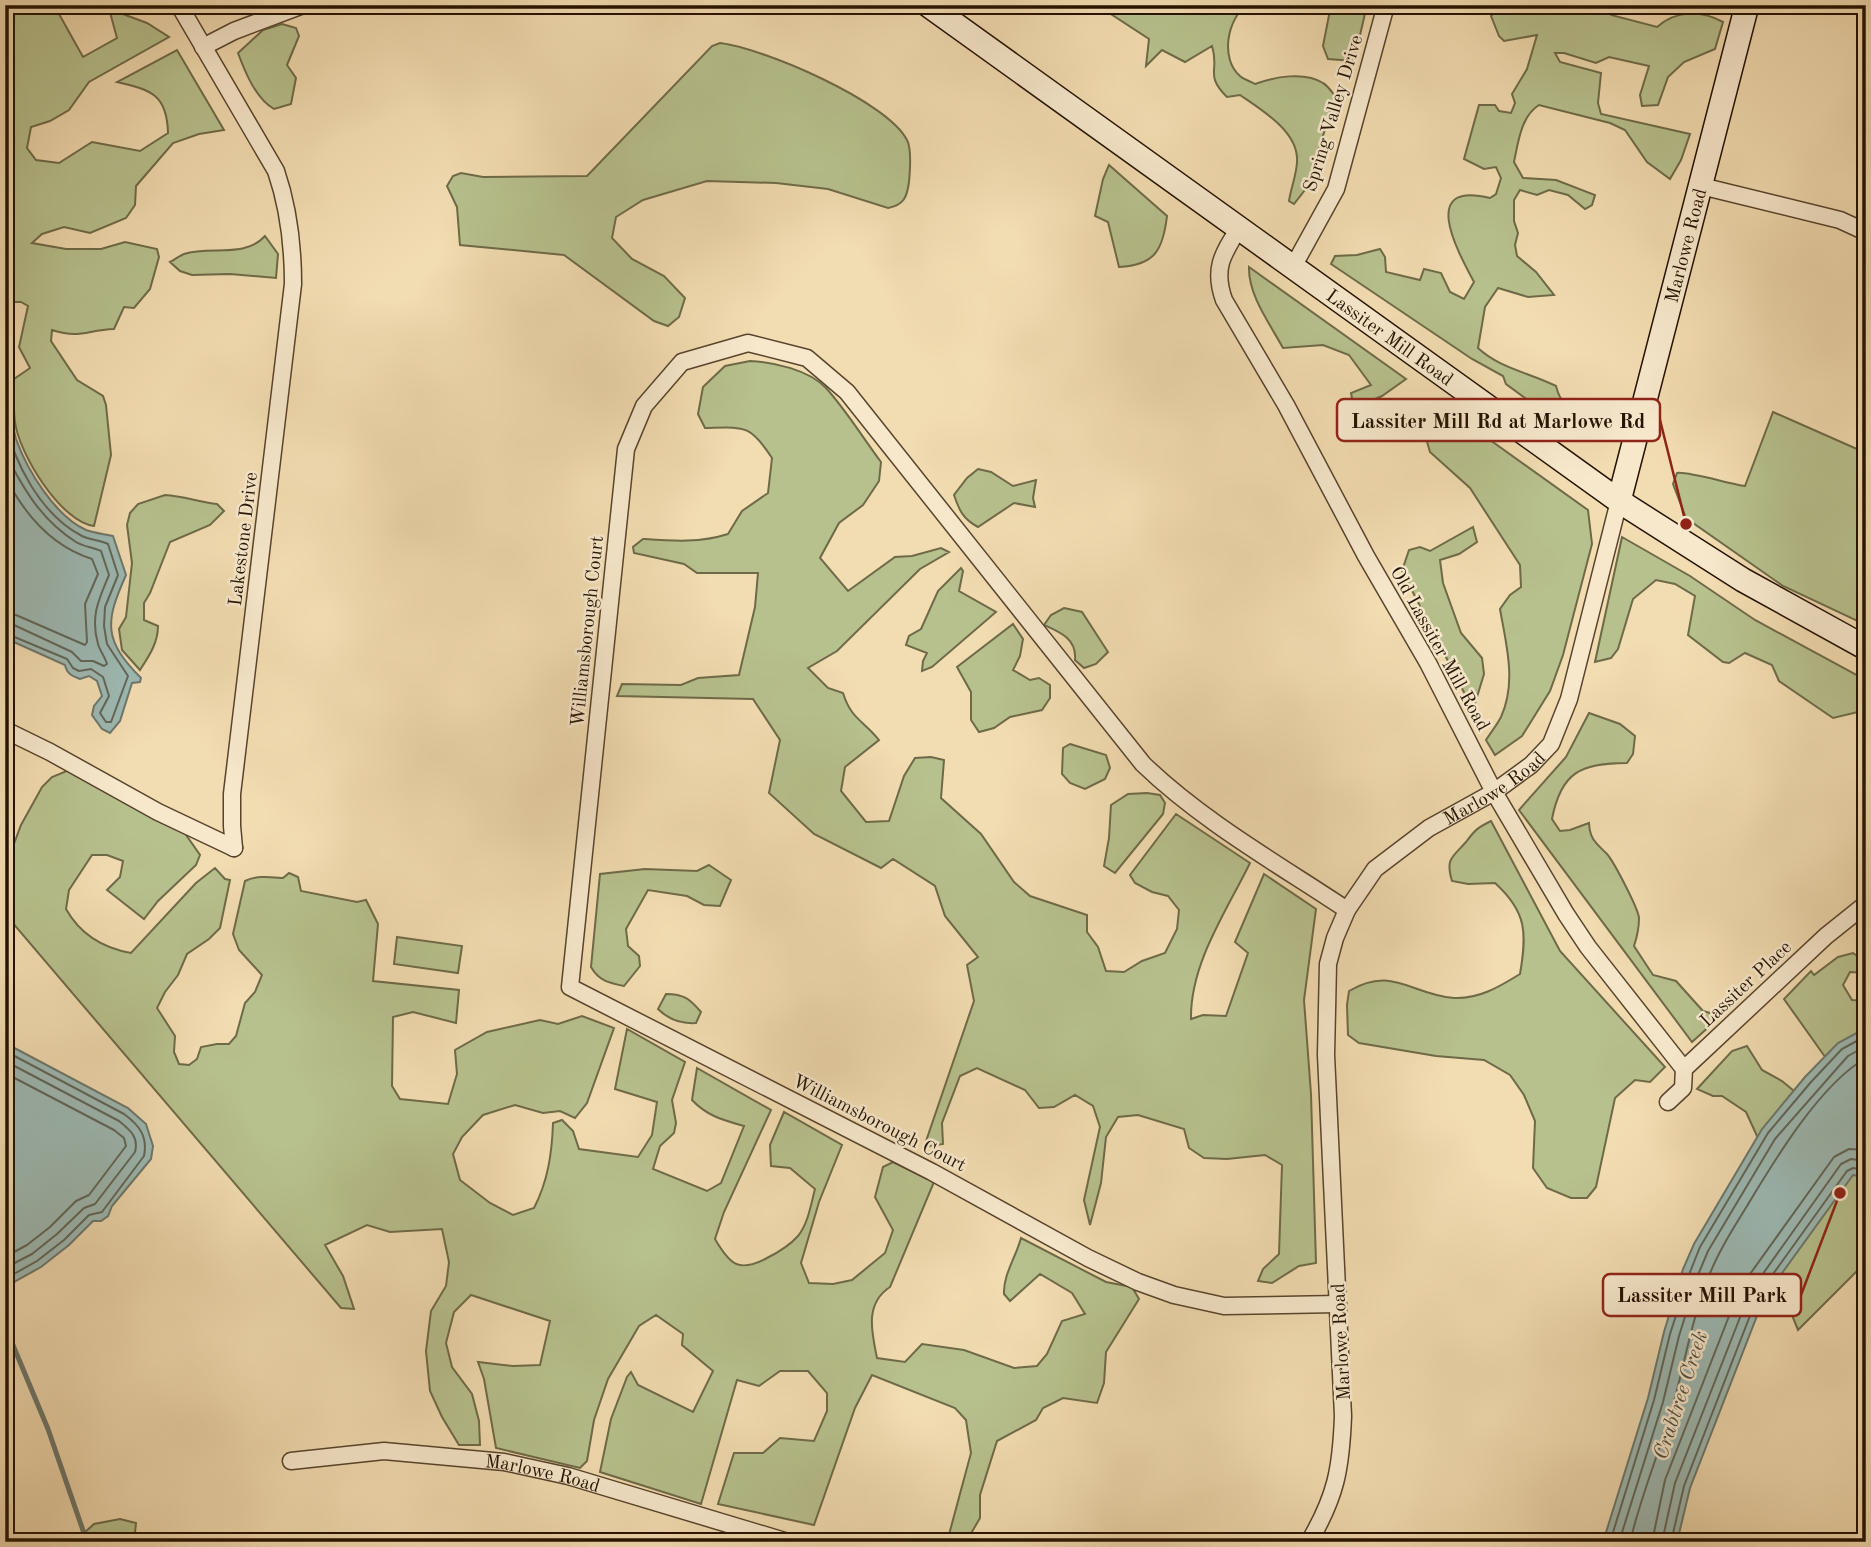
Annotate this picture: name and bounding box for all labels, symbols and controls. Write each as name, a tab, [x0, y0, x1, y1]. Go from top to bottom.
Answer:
street label: Spring Valley Drive	[1301, 33, 1367, 194]
street label: Marlowe Road	[1663, 187, 1711, 305]
street label: Lassiter Mill Road	[1322, 287, 1456, 391]
callout: Lassiter Mill Rd at Marlowe Rd	[1337, 399, 1660, 441]
text: Lassiter Mill Rd at Marlowe Rd	[1351, 412, 1645, 433]
street label: Lakestone Drive	[227, 471, 262, 607]
street label: Williamsborough Court	[569, 535, 608, 728]
street label: Old Lassiter Mill Road	[1386, 564, 1492, 735]
street label: Marlowe Road	[1441, 749, 1550, 830]
street label: Lassiter Place	[1698, 938, 1796, 1032]
street label: Williamsborough Court	[789, 1072, 969, 1176]
callout: Lassiter Mill Park	[1603, 1274, 1801, 1316]
street label: Marlowe Road	[1330, 1283, 1355, 1401]
text: Lassiter Mill Park	[1617, 1286, 1788, 1307]
water label: Crabtree Creek	[1651, 1329, 1712, 1462]
street label: Marlowe Road	[484, 1453, 602, 1497]

